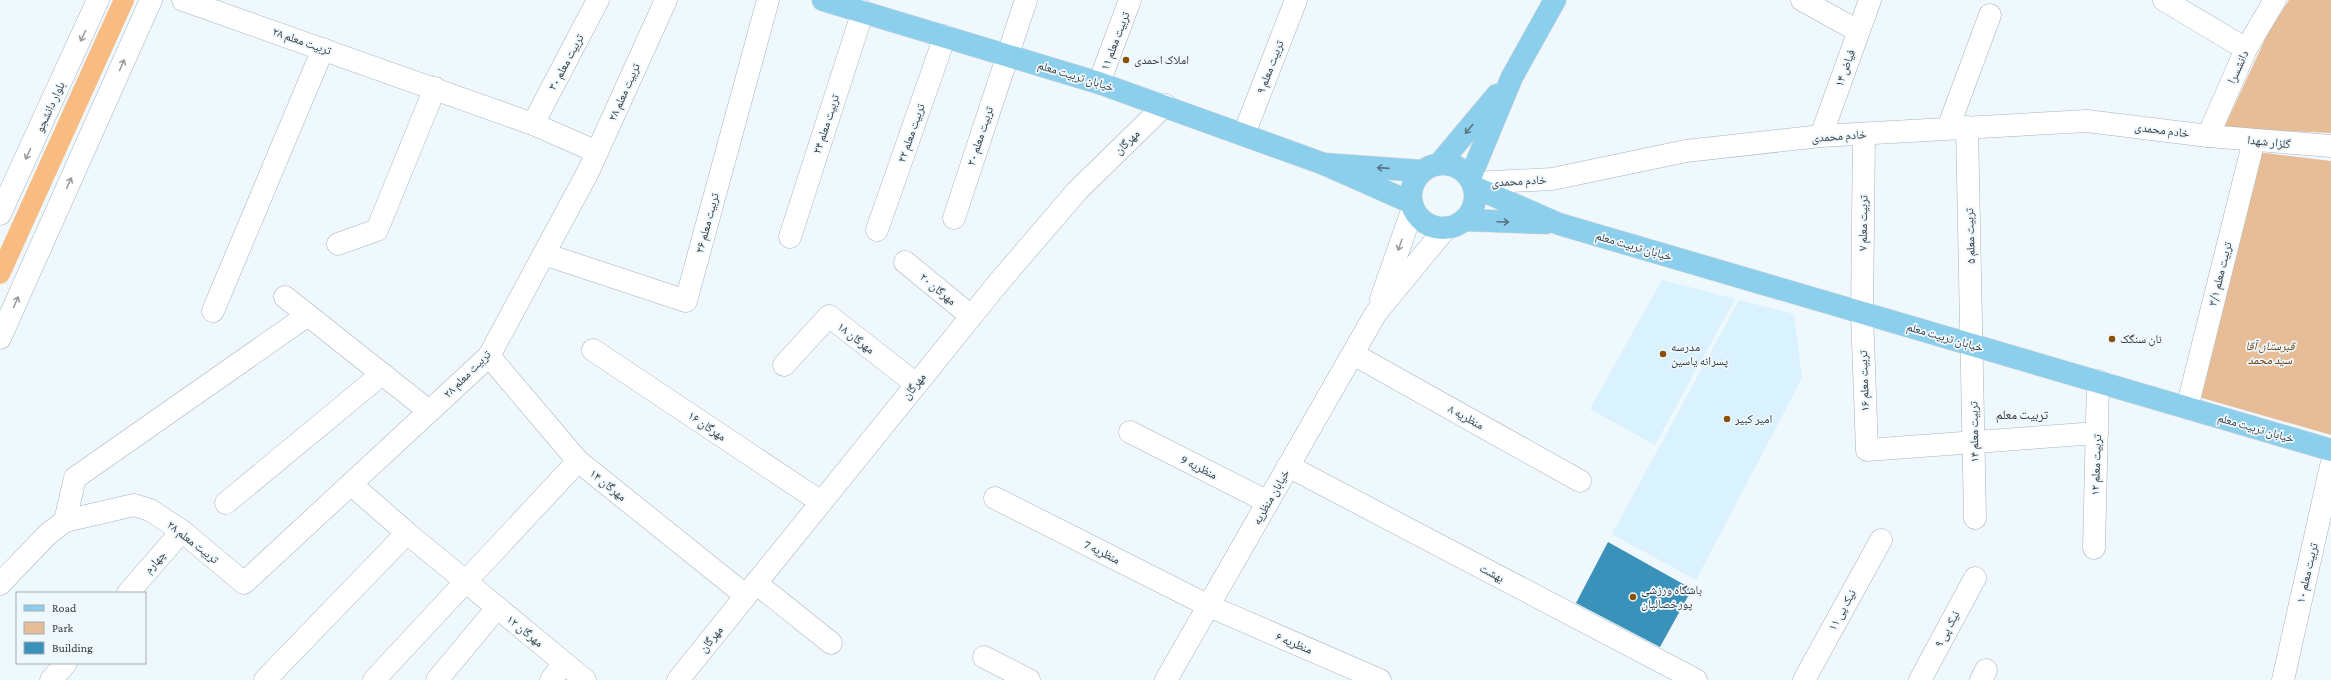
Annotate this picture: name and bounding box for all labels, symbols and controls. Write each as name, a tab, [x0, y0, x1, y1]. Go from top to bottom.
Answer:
street label: تربیت معلم ۱۱	[1097, 9, 1134, 73]
street label: تربیت معلم ۲۸	[270, 24, 334, 59]
one-way arrow	[79, 30, 86, 42]
street label: تربیت معلم ۳۰	[545, 31, 588, 93]
street label: تربیت معلم ۹	[1253, 38, 1288, 96]
street label: فیاض ۱۴	[1832, 47, 1858, 89]
street label: دانشسرا	[2225, 48, 2251, 86]
place label: املاک احمدی	[1134, 53, 1189, 67]
marker: املاک احمدی	[1121, 55, 1131, 65]
street label: خیابان تربیت معلم	[1036, 58, 1116, 95]
one-way arrow	[119, 59, 126, 71]
street label: تربیت معلم ۲۸	[605, 61, 644, 123]
street label: بلوار دانشجو	[32, 79, 68, 135]
street label: تربیت معلم ۲۴	[810, 92, 843, 156]
street label: تربیت معلم ۲۲	[894, 101, 929, 165]
street label: تربیت معلم ۲۰	[964, 104, 997, 168]
street label: خادم محمدی	[2134, 120, 2191, 141]
one-way arrow	[1465, 123, 1473, 134]
street label: مهرگان	[1111, 127, 1143, 157]
street label: خادم محمدی	[1811, 127, 1867, 146]
street label: گلزار شهدا	[2247, 133, 2291, 151]
one-way arrow	[24, 147, 31, 159]
one-way arrow	[1377, 165, 1390, 172]
street label: خادم محمدی	[1491, 173, 1547, 190]
one-way arrow	[66, 178, 73, 190]
street label: تربیت معلم ۲۶	[692, 191, 723, 255]
street label: تربیت معلم ۷	[1856, 194, 1871, 251]
street label: تربیت معلم ۵	[1962, 207, 1979, 264]
one-way arrow	[1496, 218, 1509, 226]
street label: خیابان تربیت معلم	[1594, 228, 1674, 265]
one-way arrow	[1396, 238, 1403, 251]
street label: تربیت معلم ۳/۱	[2205, 240, 2236, 308]
street label: مهرگان ۲۰	[917, 270, 959, 308]
one-way arrow	[13, 296, 20, 308]
street label: مهرگان ۱۸	[835, 319, 877, 357]
street label: خیابان تربیت معلم	[1905, 319, 1985, 356]
place label: نان سنگک	[2120, 332, 2162, 346]
marker: نان سنگک	[2107, 334, 2117, 344]
park label: قبرستان آقا سید محمد	[2246, 339, 2296, 367]
place label: مدرسه پسرانه یاسین	[1671, 340, 1729, 368]
street label: تربیت معلم ۲۸	[440, 347, 495, 401]
marker: مدرسه پسرانه یاسین	[1658, 349, 1668, 359]
street label: تربیت معلم ۱۶	[1856, 350, 1873, 412]
street label: مهرگان	[899, 370, 929, 402]
street label: تربیت معلم ۱۴	[1966, 401, 1983, 463]
street label: منظریه ۸	[1446, 402, 1486, 433]
district label: تربیت معلم	[1996, 407, 2048, 423]
street label: مهرگان ۱۶	[685, 408, 729, 444]
street label: خیابان تربیت معلم	[2216, 410, 2296, 447]
place label: امیر کبیر	[1734, 412, 1773, 426]
marker: امیر کبیر	[1722, 414, 1732, 424]
street label: تربیت معلم ۱۲	[2088, 434, 2105, 496]
street label: منظریه 9	[1178, 452, 1220, 482]
street label: مهرگان ۱۴	[587, 466, 629, 504]
street label: خیابان منظریه	[1250, 467, 1293, 527]
street label: تربیت معلم ۲۸	[164, 518, 222, 567]
street label: منظریه 7	[1081, 537, 1122, 567]
street label: تربیت معلم ۱۰	[2293, 541, 2322, 605]
street label: چهارم	[141, 547, 170, 577]
street label: بهشت	[1477, 561, 1507, 586]
place label: باشگاه ورزشی پورخصالیان	[1641, 583, 1702, 611]
street label: نیک پی ۱۱	[1825, 587, 1859, 633]
legend	[16, 592, 146, 664]
marker: باشگاه ورزشی پورخصالیان	[1628, 592, 1638, 602]
text: Road	[52, 601, 77, 615]
street label: نیک پی ۹	[1932, 608, 1963, 650]
street label: مهرگان ۱۲	[504, 612, 546, 650]
text: Park	[52, 621, 74, 635]
street label: مهرگان	[696, 623, 726, 655]
street label: منظریه ۶	[1273, 629, 1314, 657]
text: Building	[52, 641, 93, 655]

